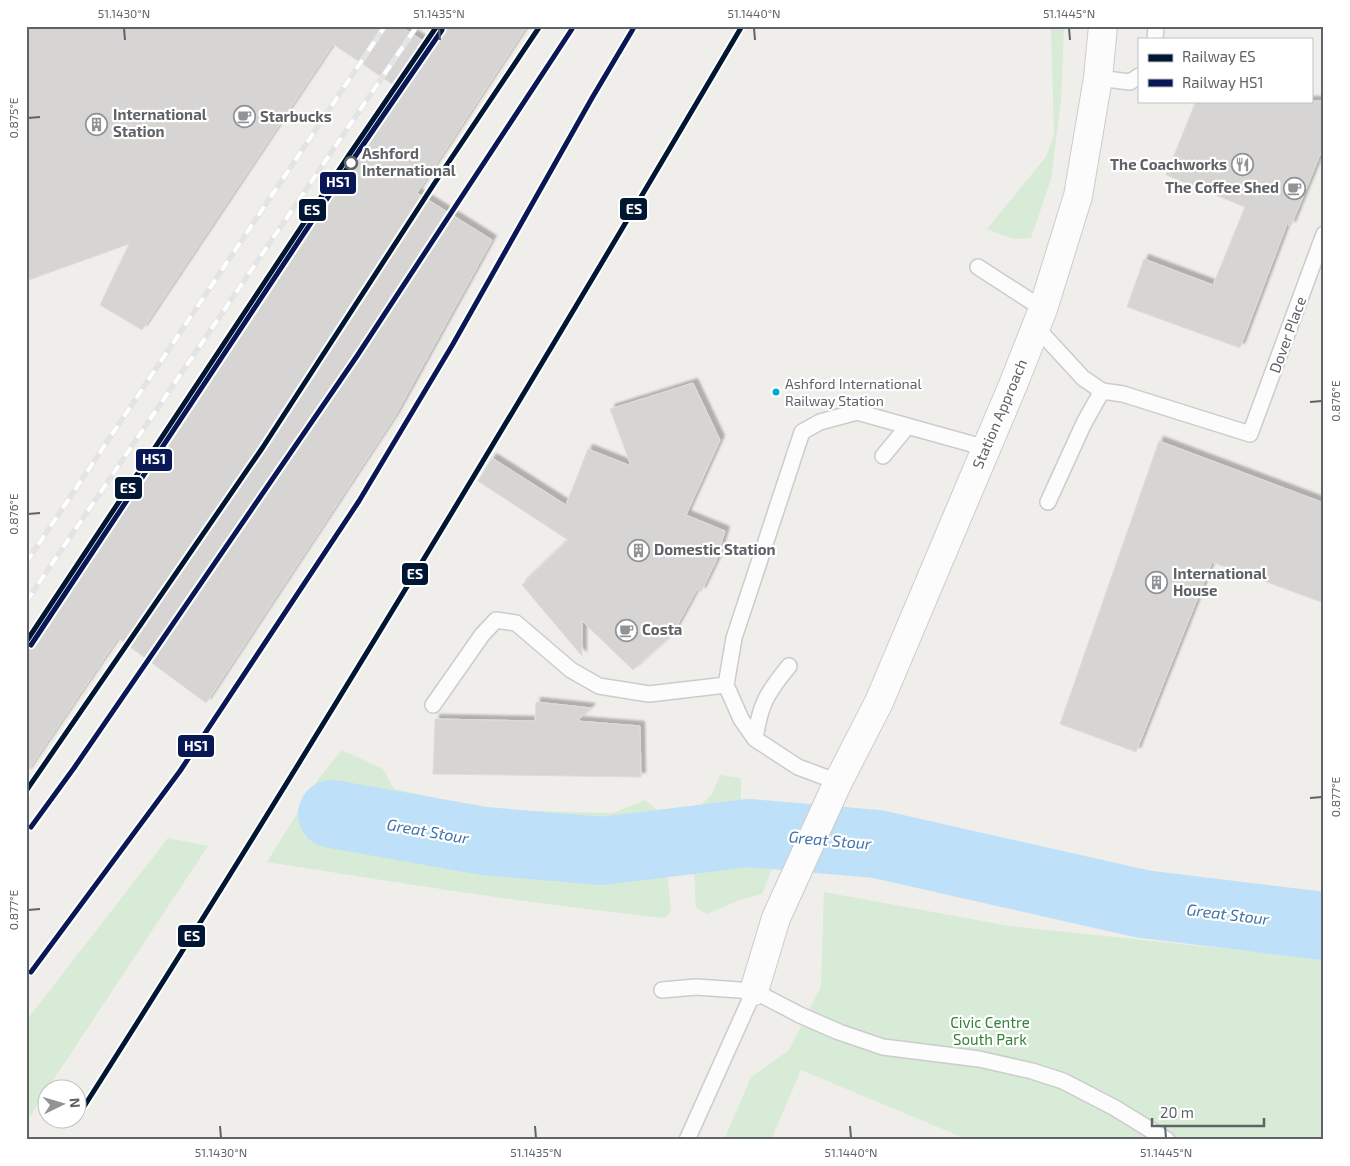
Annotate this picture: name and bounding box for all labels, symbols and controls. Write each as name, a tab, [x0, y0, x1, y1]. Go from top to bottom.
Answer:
text: 51.1430°N	[98, 6, 150, 20]
text: 51.1435°N	[413, 6, 465, 20]
text: 51.1440°N	[727, 6, 781, 20]
text: 51.1445°N	[1043, 6, 1095, 20]
legend	[1138, 38, 1312, 102]
text: Railway ES	[1182, 47, 1256, 65]
text: Railway HS1	[1182, 73, 1263, 91]
text: 0.875°E	[6, 97, 20, 138]
place label: International Station	[113, 105, 207, 140]
cafe icon: Starbucks	[232, 105, 256, 129]
place label: Starbucks	[260, 107, 332, 125]
building icon: International Station	[85, 112, 109, 136]
place label: Ashford International	[362, 144, 456, 179]
restaurant icon: The Coachworks	[1231, 153, 1255, 177]
place label: The Coachworks	[1110, 155, 1227, 173]
marker: Ashford International	[344, 156, 358, 170]
line badge: HS1	[319, 171, 357, 195]
text: HS1	[326, 173, 350, 190]
cafe icon: The Coffee Shed	[1283, 176, 1307, 200]
place label: The Coffee Shed	[1165, 178, 1279, 196]
line badge: ES	[619, 197, 648, 221]
line badge: ES	[298, 198, 327, 222]
text: ES	[626, 200, 642, 217]
text: ES	[304, 201, 320, 218]
street label: Dover Place	[1265, 294, 1309, 375]
street label: Station Approach	[968, 356, 1030, 471]
place label: Ashford International Railway Station	[785, 375, 922, 409]
text: 0.876°E	[1328, 380, 1342, 422]
marker: Ashford International Railway Station	[771, 387, 781, 397]
line badge: HS1	[135, 448, 173, 472]
text: HS1	[142, 450, 166, 467]
line badge: ES	[114, 476, 143, 500]
text: ES	[120, 479, 136, 496]
text: 0.876°E	[6, 493, 20, 535]
building icon: Domestic Station	[626, 538, 650, 562]
place label: Domestic Station	[654, 540, 776, 558]
line badge: ES	[401, 562, 429, 586]
place label: International House	[1173, 564, 1267, 599]
text: ES	[407, 565, 423, 582]
building icon: International House	[1145, 571, 1169, 595]
cafe icon: Costa	[614, 618, 638, 642]
place label: Costa	[642, 620, 682, 638]
line badge: HS1	[177, 734, 215, 758]
text: HS1	[184, 737, 208, 754]
text: 0.877°E	[1328, 776, 1342, 817]
water label: Great Stour	[386, 814, 471, 847]
water label: Great Stour	[788, 826, 873, 853]
text: 0.877°E	[6, 889, 20, 930]
water label: Great Stour	[1186, 899, 1271, 928]
line badge: ES	[177, 924, 206, 948]
text: ES	[184, 927, 200, 944]
park label: Civic Centre South Park	[950, 1013, 1030, 1048]
north arrow	[38, 1078, 88, 1128]
scale bar	[1152, 1096, 1265, 1128]
text: N	[67, 1097, 84, 1109]
text: 20 m	[1160, 1103, 1194, 1121]
text: 51.1430°N	[195, 1145, 247, 1159]
text: 51.1435°N	[510, 1145, 562, 1159]
text: 51.1440°N	[824, 1145, 878, 1159]
text: 51.1445°N	[1140, 1145, 1192, 1159]

